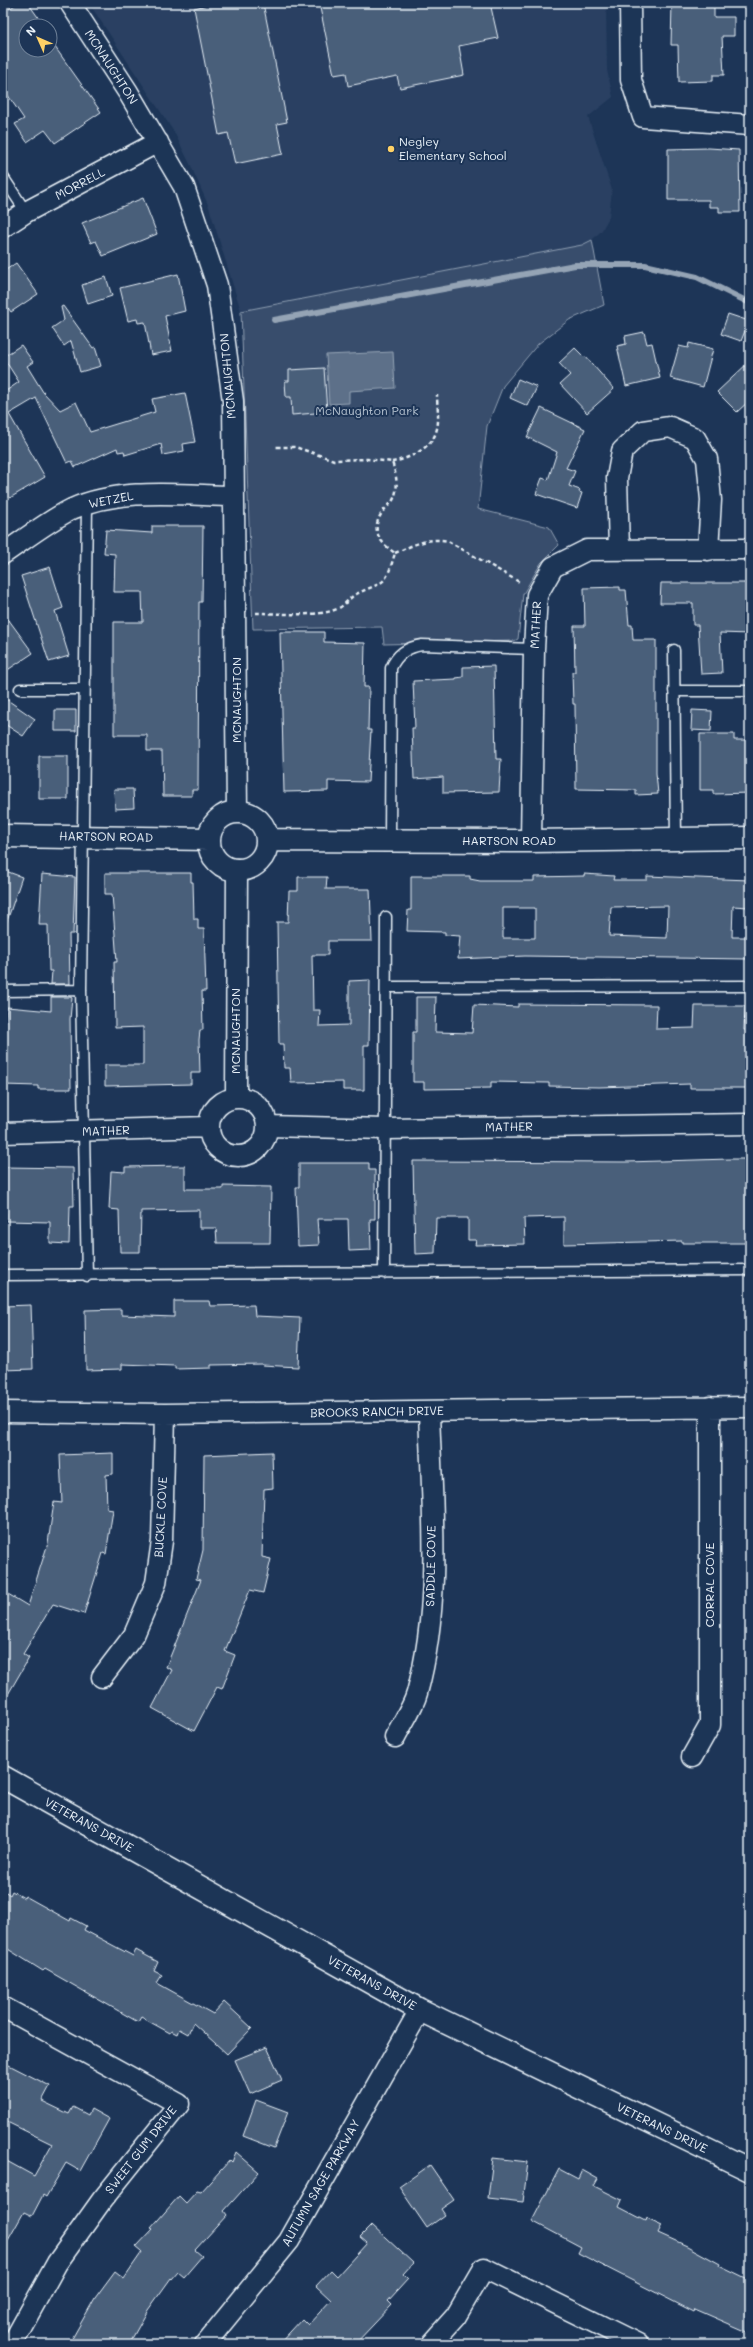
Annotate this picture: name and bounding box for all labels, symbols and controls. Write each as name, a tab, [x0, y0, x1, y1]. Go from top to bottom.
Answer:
north arrow	[18, 18, 58, 58]
text: N	[22, 22, 39, 39]
street label: MCNAUGHTON	[82, 26, 142, 107]
place label: Negley Elementary School	[399, 133, 507, 163]
marker: Negley Elementary School	[386, 144, 396, 154]
street label: MORRELL	[52, 163, 108, 203]
street label: MCNAUGHTON	[215, 333, 239, 420]
park label: McNaughton Park	[315, 402, 419, 418]
street label: WETZEL	[87, 487, 135, 511]
street label: MATHER	[526, 601, 544, 649]
street label: MCNAUGHTON	[228, 657, 244, 743]
street label: HARTSON ROAD	[59, 827, 153, 845]
street label: HARTSON ROAD	[462, 832, 556, 848]
street label: MCNAUGHTON	[227, 988, 243, 1074]
street label: MATHER	[485, 1118, 533, 1134]
street label: MATHER	[82, 1121, 130, 1139]
street label: BROOKS RANCH DRIVE	[310, 1402, 444, 1420]
street label: BUCKLE COVE	[150, 1476, 170, 1558]
street label: SADDLE COVE	[421, 1525, 439, 1607]
street label: CORRAL COVE	[701, 1543, 717, 1627]
street label: VETERANS DRIVE	[42, 1793, 137, 1855]
street label: VETERANS DRIVE	[325, 1951, 420, 2013]
street label: VETERANS DRIVE	[614, 2098, 711, 2156]
street label: SWEET GUM DRIVE	[101, 2102, 180, 2197]
street label: AUTUMN SAGE PARKWAY	[277, 2116, 363, 2249]

